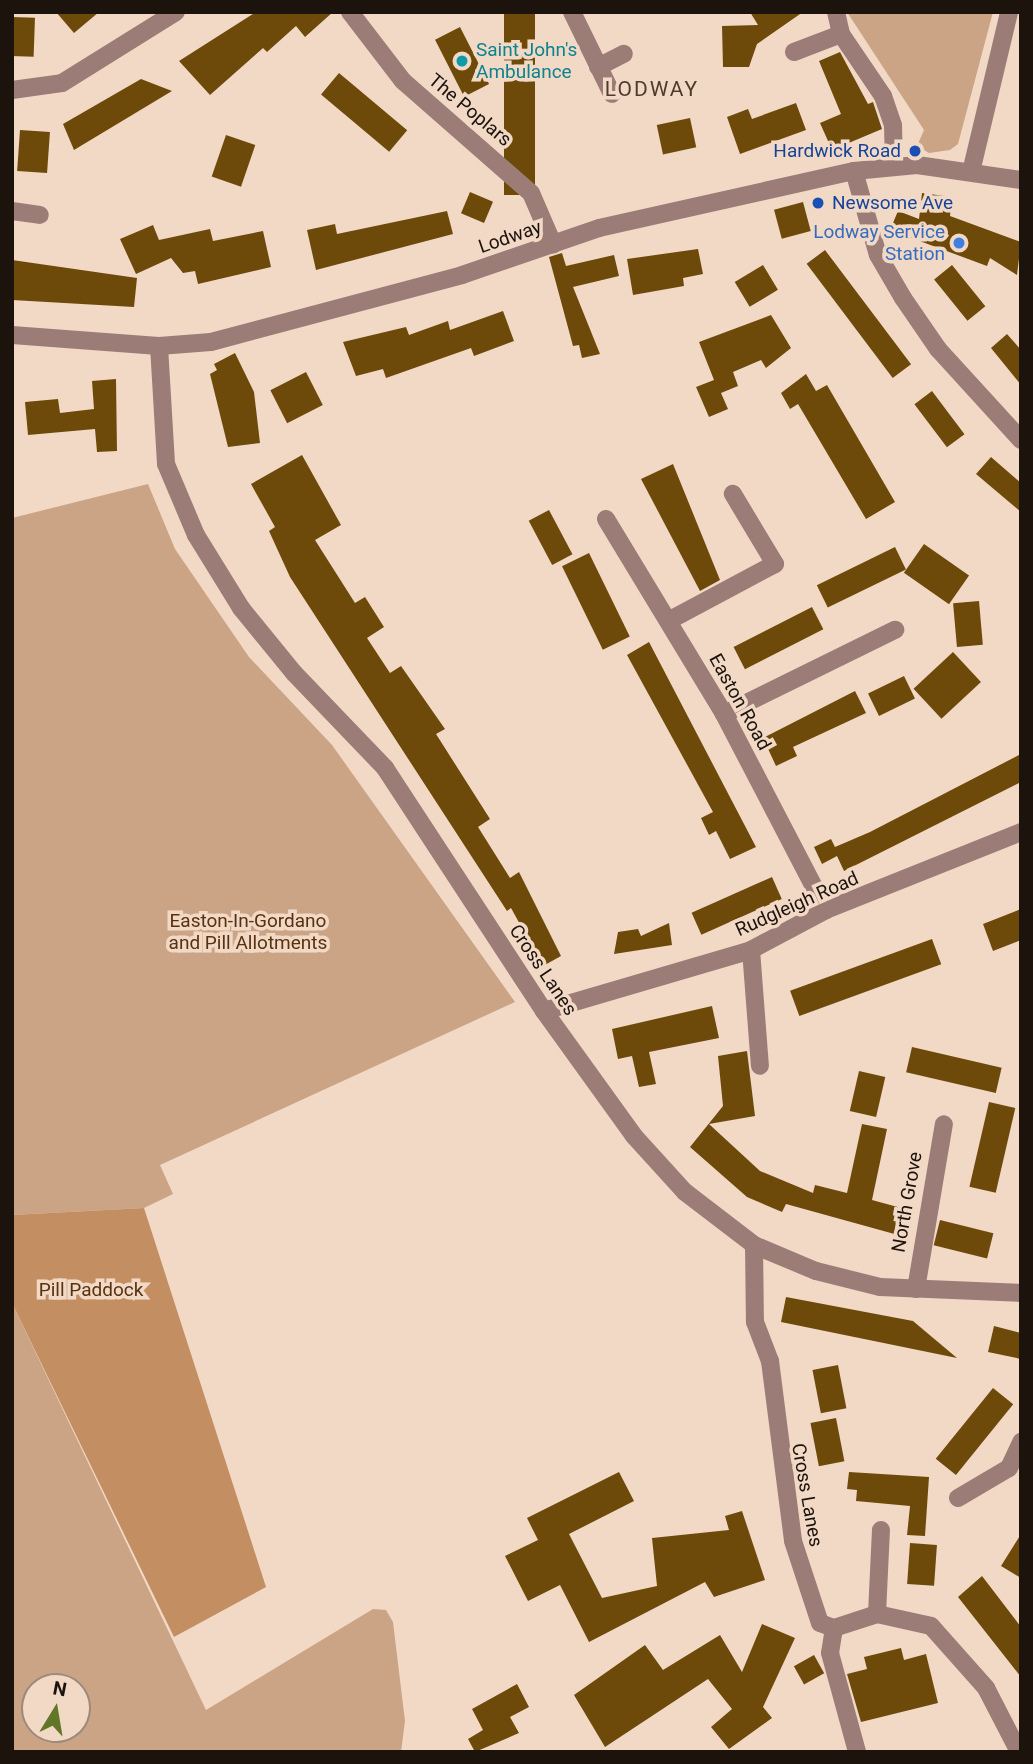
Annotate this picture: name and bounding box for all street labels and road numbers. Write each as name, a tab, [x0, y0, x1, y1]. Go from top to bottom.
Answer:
street label: The Poplars	[424, 69, 516, 151]
street label: Lodway	[475, 216, 545, 258]
street label: Easton Road	[704, 650, 776, 754]
street label: Rudgleigh Road	[732, 867, 862, 941]
street label: Cross Lanes	[504, 920, 582, 1020]
street label: North Grove	[887, 1150, 927, 1254]
street label: Cross Lanes	[787, 1441, 827, 1549]

